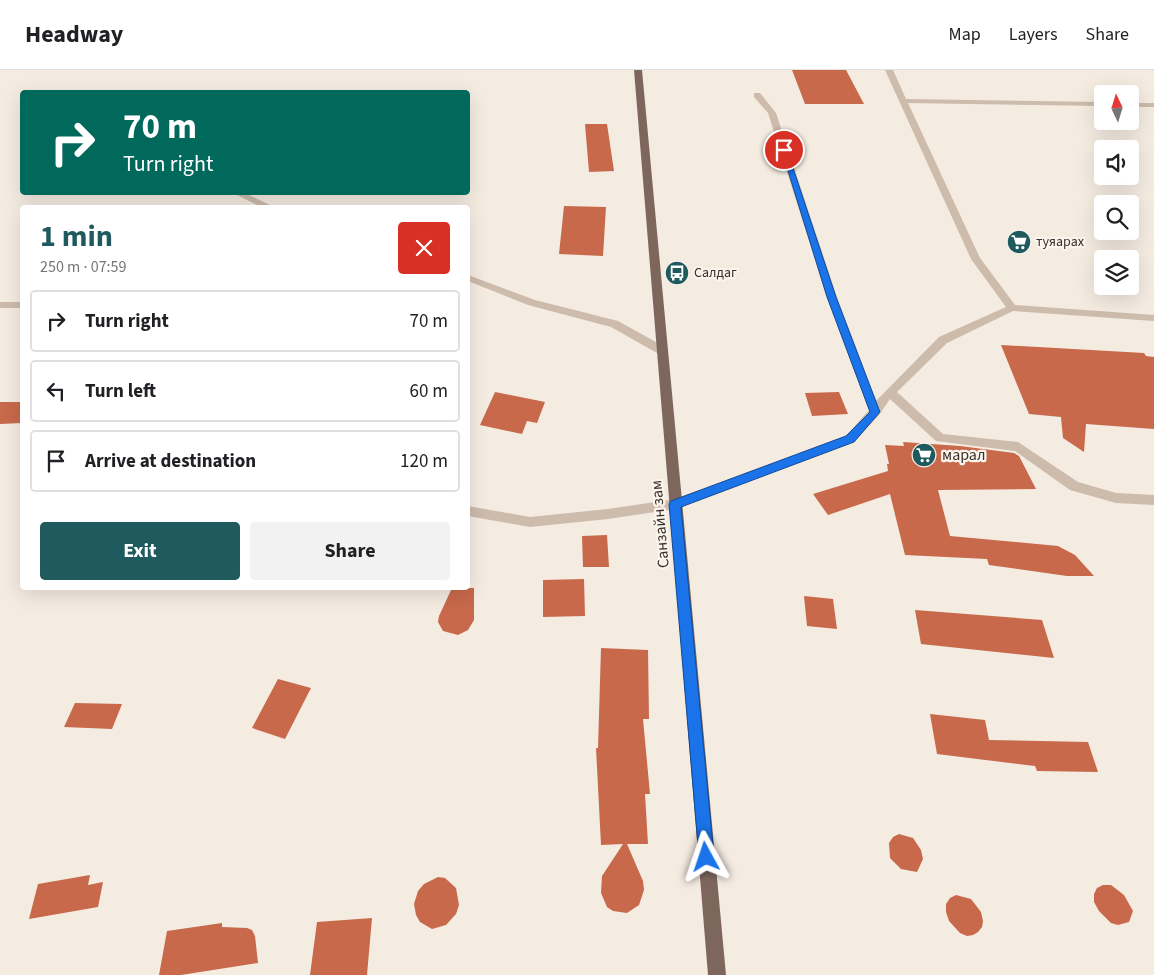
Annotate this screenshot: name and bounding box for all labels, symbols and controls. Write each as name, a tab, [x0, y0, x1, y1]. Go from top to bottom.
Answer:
text: Headway	[25, 17, 123, 52]
text: Map	[949, 22, 981, 47]
text: Layers	[1009, 22, 1058, 47]
text: Share	[1086, 22, 1129, 47]
north arrow	[1094, 85, 1139, 130]
map controls	[1094, 85, 1139, 295]
text: 70 m	[123, 102, 197, 152]
icon: right	[40, 110, 105, 175]
pin	[763, 129, 805, 171]
icon: arrive	[770, 136, 798, 164]
button: sound	[1094, 140, 1139, 185]
text: Turn right	[123, 148, 213, 180]
button: search	[1094, 195, 1139, 240]
text: 1 min	[40, 215, 113, 258]
button: close	[398, 222, 450, 274]
supermarket icon: туяарах	[1006, 229, 1032, 255]
place label: туяарах	[1036, 232, 1085, 252]
button: layers	[1094, 250, 1139, 295]
text: 250 m · 07:59	[40, 256, 127, 278]
bus stop icon: Салдаг	[664, 260, 690, 286]
place label: Салдаг	[694, 263, 737, 283]
icon: right	[42, 307, 70, 335]
text: Turn right	[85, 308, 169, 335]
text: 70 m	[410, 308, 448, 335]
icon: left	[42, 377, 70, 405]
text: Turn left	[85, 378, 156, 405]
text: 60 m	[410, 378, 448, 405]
supermarket icon: марал	[911, 442, 937, 468]
place label: марал	[942, 444, 985, 466]
icon: arrive	[42, 447, 70, 475]
text: Arrive at destination	[85, 448, 256, 475]
text: 120 m	[400, 448, 448, 475]
street label: Санзайн зам	[645, 479, 675, 569]
button: Exit	[40, 522, 240, 580]
button: Share	[250, 522, 450, 580]
position arrow	[679, 830, 731, 882]

